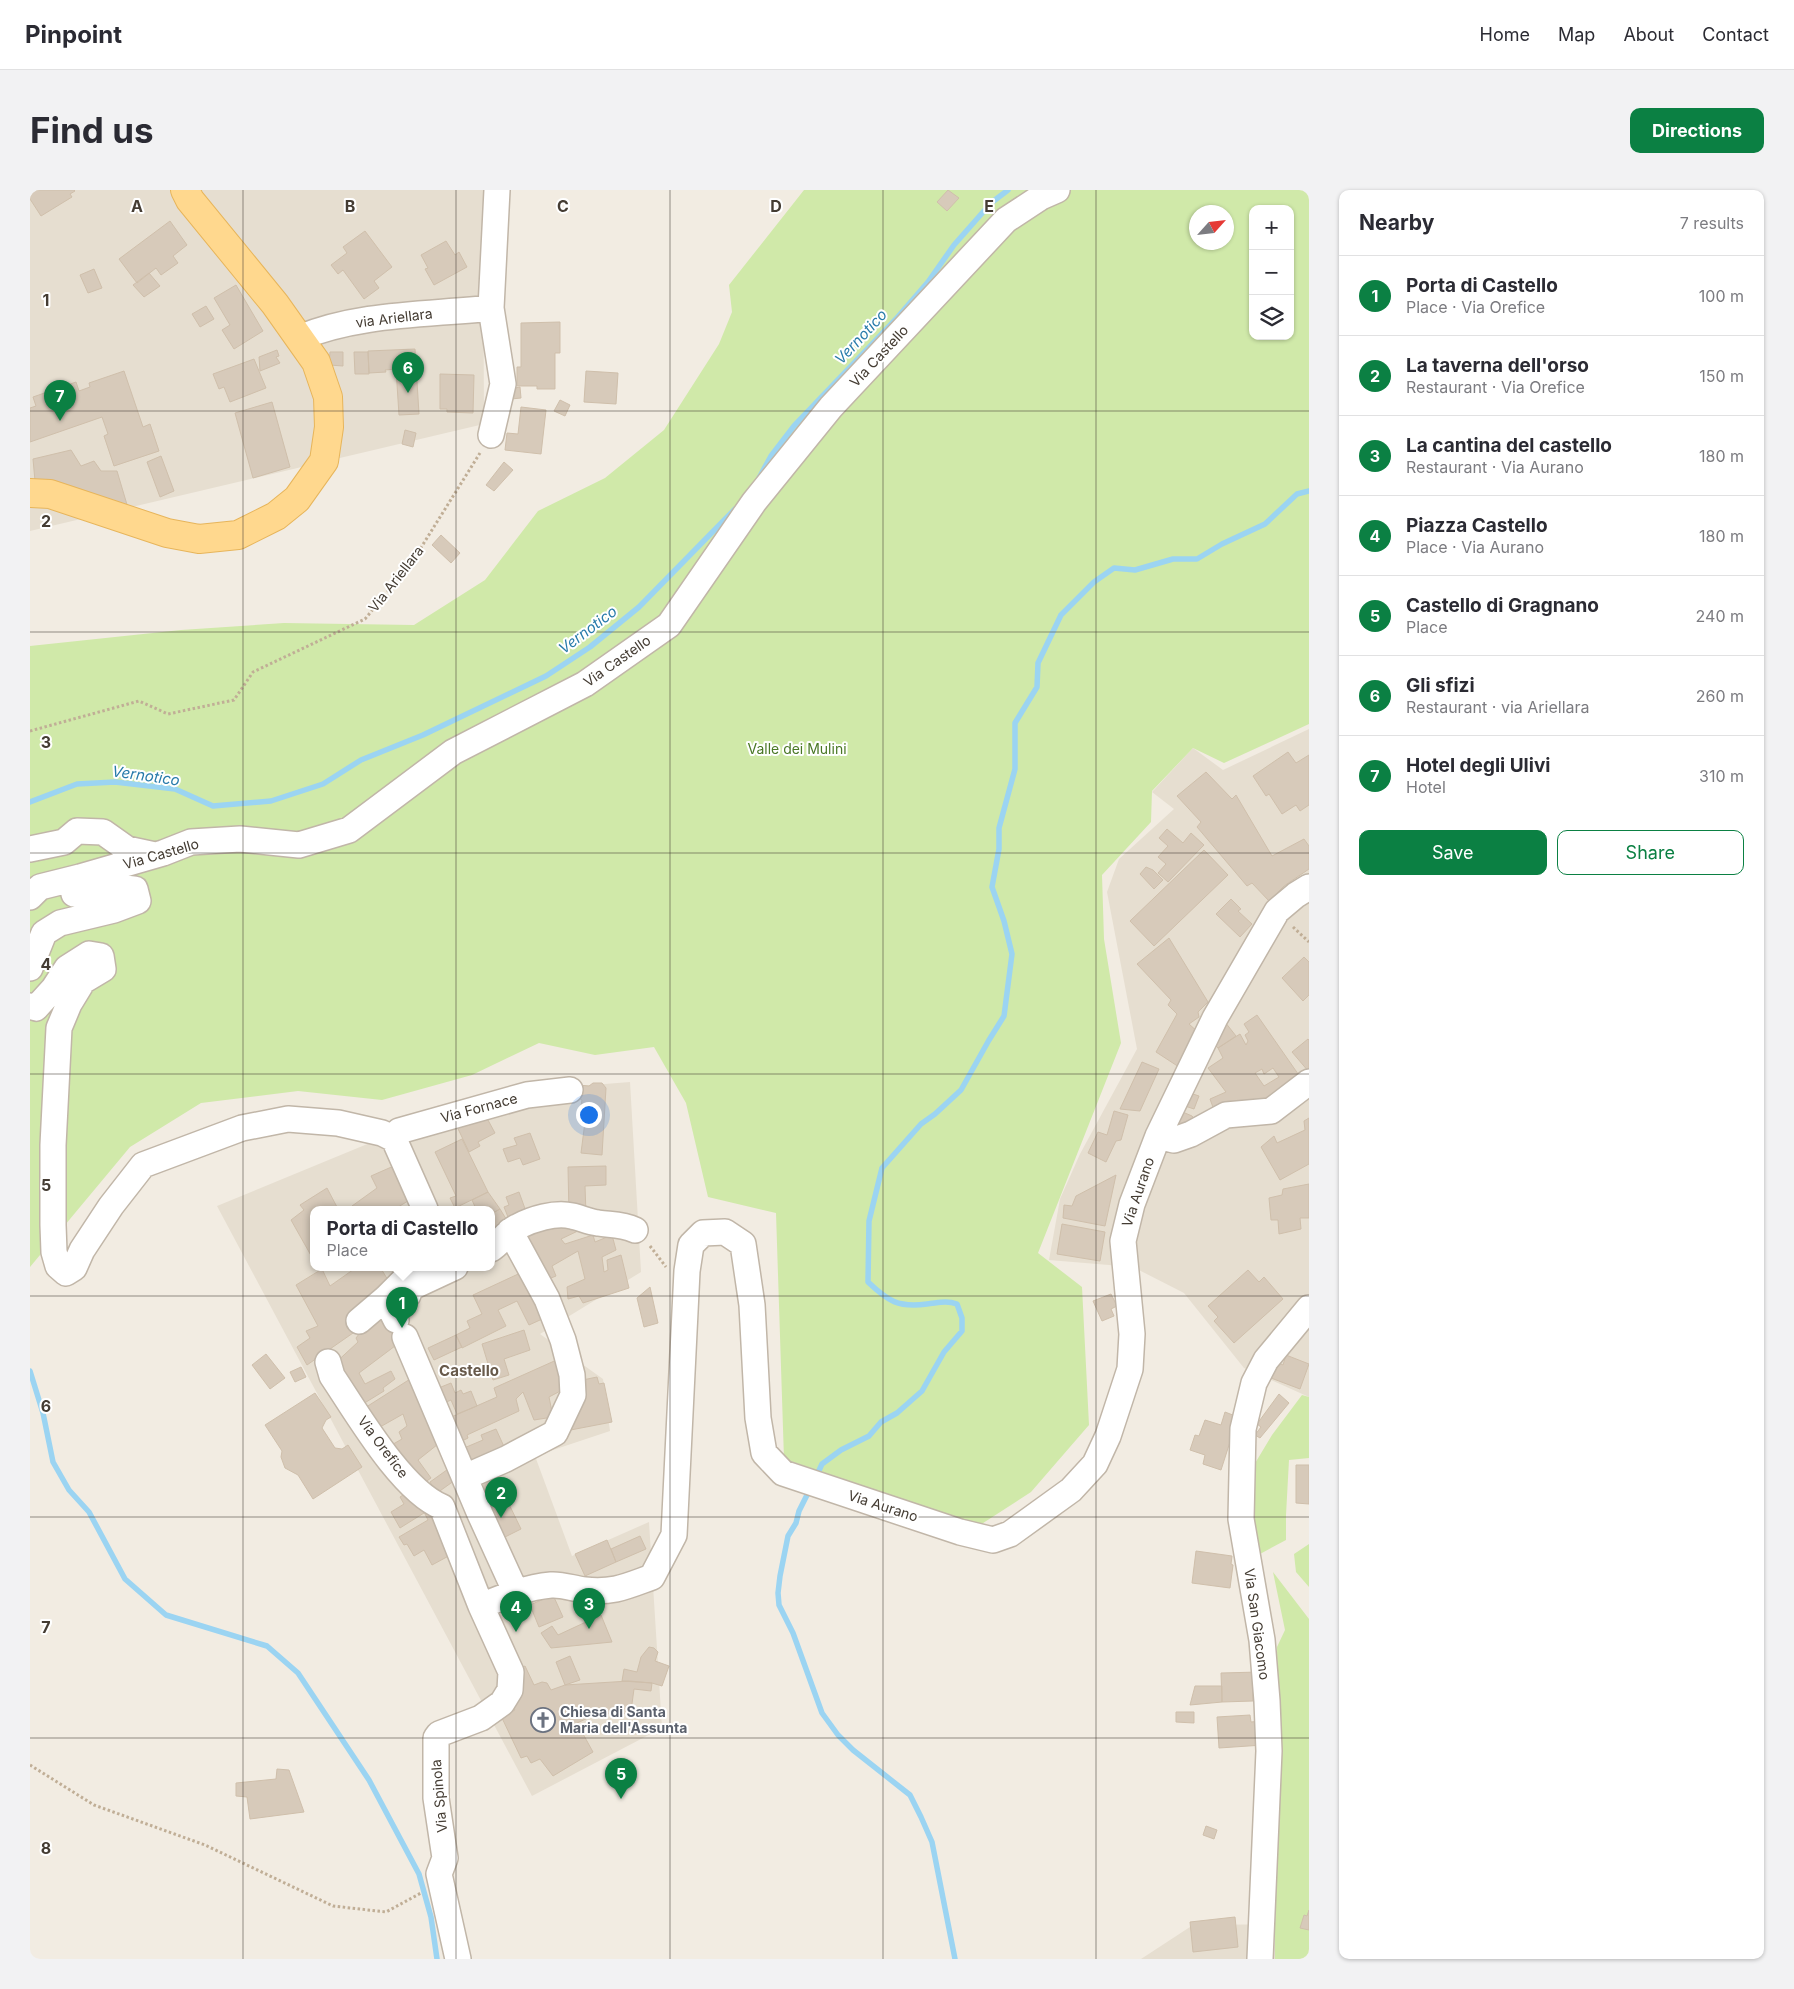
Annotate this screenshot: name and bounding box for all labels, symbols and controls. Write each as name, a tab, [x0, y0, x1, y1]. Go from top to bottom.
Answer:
text: Pinpoint	[25, 20, 122, 49]
text: Home	[1480, 24, 1530, 45]
text: Map	[1558, 24, 1595, 45]
text: About	[1623, 24, 1674, 45]
text: Contact	[1702, 24, 1769, 45]
button: Directions	[1630, 108, 1764, 153]
text: Find us	[30, 109, 154, 151]
text: A	[131, 196, 143, 216]
text: B	[345, 196, 355, 216]
text: C	[557, 196, 569, 216]
text: D	[770, 196, 782, 216]
text: E	[984, 196, 994, 216]
north arrow	[1189, 205, 1234, 250]
map controls	[1249, 205, 1294, 340]
button: +	[1249, 205, 1294, 250]
text: Nearby	[1359, 210, 1434, 235]
text: 7 results	[1680, 213, 1744, 233]
button: −	[1249, 250, 1294, 295]
text: Porta di Castello	[1406, 274, 1558, 297]
text: 1	[1372, 286, 1378, 306]
text: 100 m	[1699, 286, 1744, 306]
text: 1	[43, 290, 49, 310]
button: layers	[1249, 295, 1294, 340]
text: Place · Via Orefice	[1406, 297, 1545, 317]
street label: via Ariellara	[354, 304, 433, 331]
water label: Vernotico	[830, 305, 891, 368]
street label: Via Castello	[846, 321, 911, 390]
pin: 6	[392, 352, 424, 393]
text: La taverna dell'orso	[1406, 354, 1589, 377]
text: 2	[1370, 366, 1380, 386]
text: 150 m	[1699, 366, 1744, 386]
text: Restaurant · Via Orefice	[1406, 377, 1585, 397]
pin: 7	[44, 380, 76, 421]
text: La cantina del castello	[1406, 434, 1612, 457]
text: 3	[1370, 446, 1380, 466]
text: 180 m	[1699, 446, 1744, 466]
text: Restaurant · Via Aurano	[1406, 457, 1584, 477]
text: 2	[41, 511, 51, 531]
text: Piazza Castello	[1406, 514, 1548, 537]
text: 4	[1370, 526, 1380, 546]
text: 180 m	[1699, 526, 1744, 546]
text: Place · Via Aurano	[1406, 537, 1544, 557]
street label: Via Ariellara	[364, 542, 427, 615]
text: Castello di Gragnano	[1406, 594, 1599, 617]
water label: Vernotico	[555, 602, 621, 658]
text: 5	[1370, 606, 1380, 626]
text: 240 m	[1696, 606, 1744, 626]
text: Place	[1406, 617, 1448, 637]
street label: Via Castello	[580, 631, 654, 690]
text: Gli sfizi	[1406, 674, 1475, 697]
text: 6	[1370, 686, 1380, 706]
text: 260 m	[1696, 686, 1744, 706]
text: Restaurant · via Ariellara	[1406, 697, 1590, 717]
text: 3	[41, 732, 51, 752]
park label: Valle dei Mulini	[747, 740, 847, 757]
text: Hotel degli Ulivi	[1406, 754, 1550, 777]
water label: Vernotico	[111, 761, 181, 790]
text: 7	[1370, 766, 1380, 786]
text: 310 m	[1699, 766, 1744, 786]
text: Hotel	[1406, 777, 1446, 797]
button: Save	[1359, 830, 1547, 875]
button: Share	[1557, 830, 1744, 875]
street label: Via Castello	[121, 835, 201, 872]
text: 4	[41, 954, 52, 974]
street label: Via Fornace	[439, 1089, 519, 1126]
your location	[576, 1102, 602, 1128]
street label: Via Aurano	[1118, 1155, 1157, 1229]
text: 5	[41, 1175, 51, 1195]
popup	[310, 1206, 495, 1271]
text: Porta di Castello	[327, 1217, 478, 1240]
text: Place	[327, 1240, 368, 1260]
pin: 1	[386, 1287, 418, 1328]
district label: Castello	[439, 1361, 499, 1380]
text: 6	[41, 1396, 51, 1416]
street label: Via Orefice	[354, 1412, 412, 1481]
pin: 2	[485, 1477, 517, 1518]
street label: Via Aurano	[846, 1486, 920, 1525]
street label: Via San Giacomo	[1241, 1567, 1274, 1681]
pin: 3	[573, 1588, 605, 1629]
pin: 4	[500, 1591, 532, 1632]
text: 7	[41, 1617, 51, 1637]
place label: Chiesa di Santa Maria dell'Assunta	[560, 1703, 687, 1736]
church icon: Chiesa di Santa Maria dell'Assunta	[530, 1707, 556, 1733]
pin: 5	[605, 1758, 637, 1799]
street label: Via Spinola	[427, 1759, 450, 1834]
text: 8	[41, 1838, 51, 1858]

